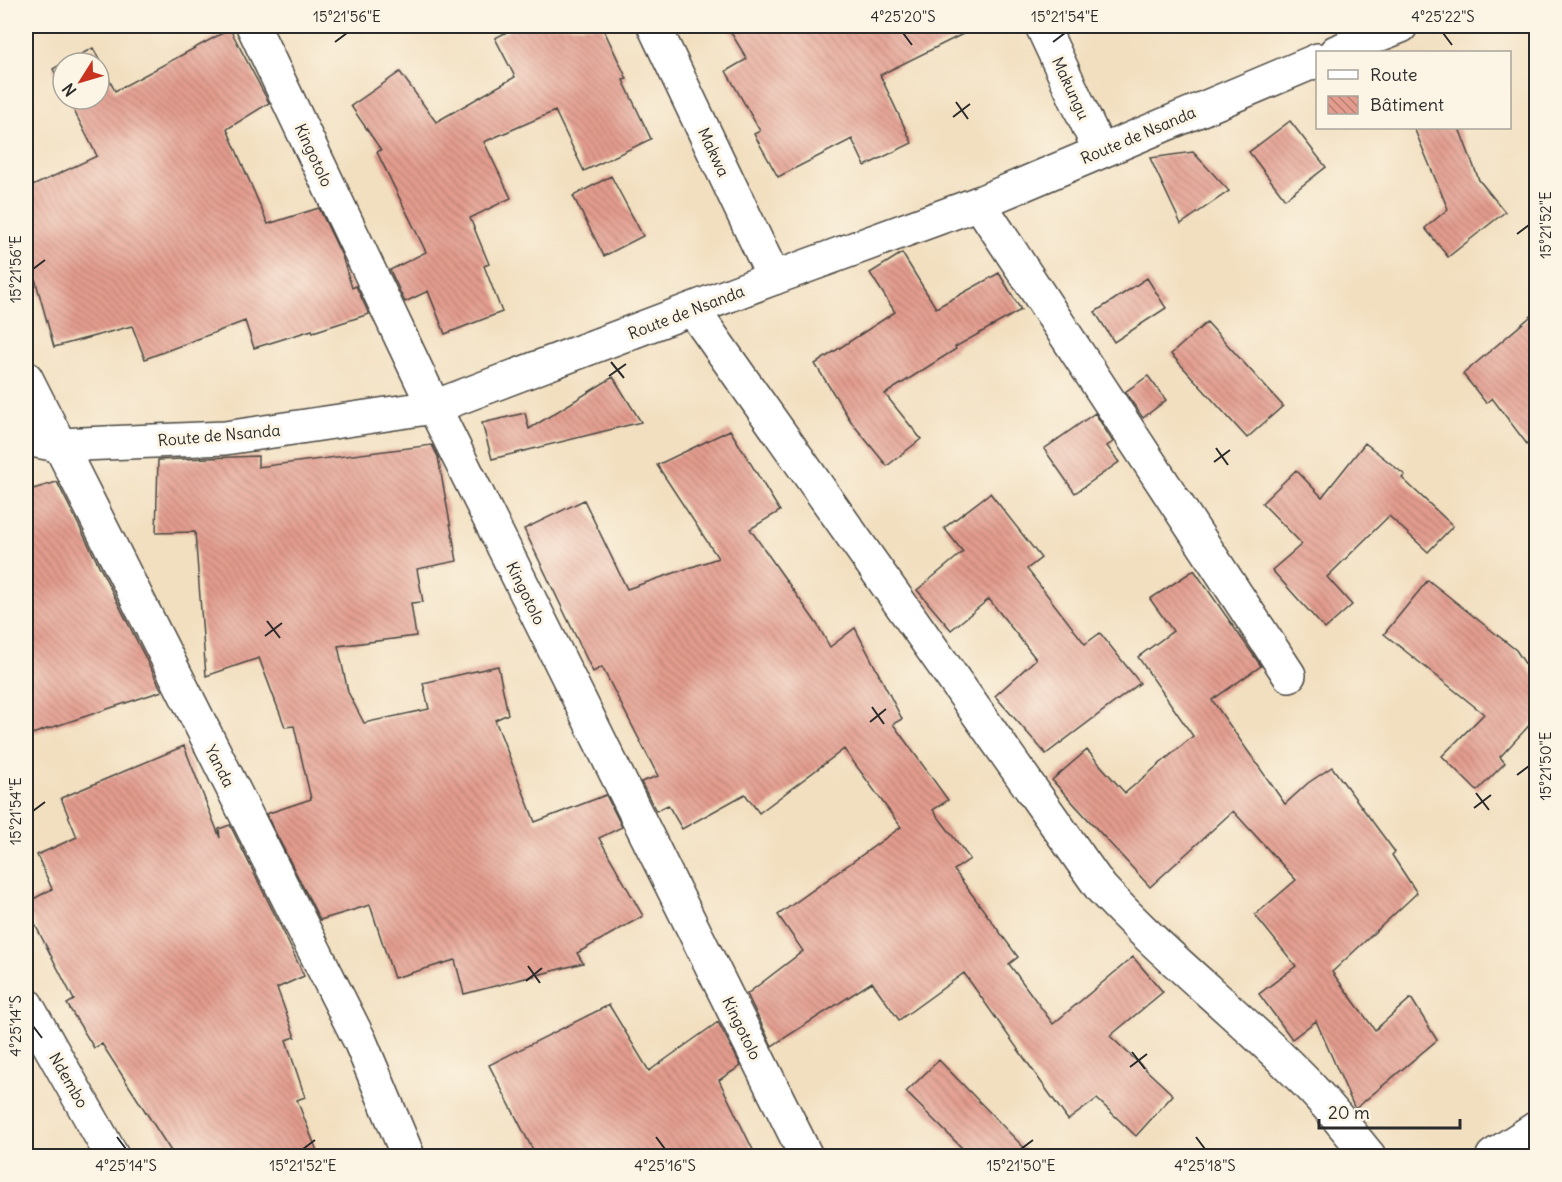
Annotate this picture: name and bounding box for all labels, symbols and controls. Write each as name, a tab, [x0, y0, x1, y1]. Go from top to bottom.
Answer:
text: 15°21'56"E	[313, 7, 381, 26]
text: 4°25'20"S	[871, 7, 935, 26]
text: 15°21'54"E	[1031, 7, 1099, 26]
text: 4°25'22"S	[1411, 7, 1475, 26]
north arrow	[51, 51, 111, 111]
legend	[1316, 51, 1511, 129]
street label: Makungu	[1048, 53, 1094, 123]
text: Route	[1370, 63, 1418, 86]
text: N	[58, 80, 80, 100]
text: Bâtiment	[1370, 93, 1444, 116]
street label: Route de Nsanda	[1077, 102, 1199, 168]
street label: Kingotolo	[291, 120, 337, 190]
street label: Makwa	[694, 124, 734, 180]
text: 15°21'52"E	[1536, 191, 1555, 259]
text: 15°21'56"E	[6, 235, 25, 303]
street label: Route de Nsanda	[625, 281, 747, 343]
street label: Route de Nsanda	[157, 420, 281, 450]
street label: Kingotolo	[502, 558, 550, 628]
text: 15°21'50"E	[1536, 731, 1555, 801]
street label: Yanda	[201, 742, 239, 790]
text: 15°21'54"E	[6, 777, 25, 845]
street label: Kingotolo	[718, 993, 766, 1063]
text: 4°25'14"S	[6, 995, 25, 1057]
street label: Ndembo	[45, 1049, 93, 1111]
scale bar	[1319, 1092, 1460, 1130]
text: 20 m	[1328, 1101, 1370, 1124]
text: 4°25'14"S	[95, 1156, 157, 1175]
text: 15°21'52"E	[269, 1156, 337, 1175]
text: 4°25'16"S	[634, 1156, 696, 1175]
text: 15°21'50"E	[986, 1156, 1056, 1175]
text: 4°25'18"S	[1174, 1156, 1236, 1175]

